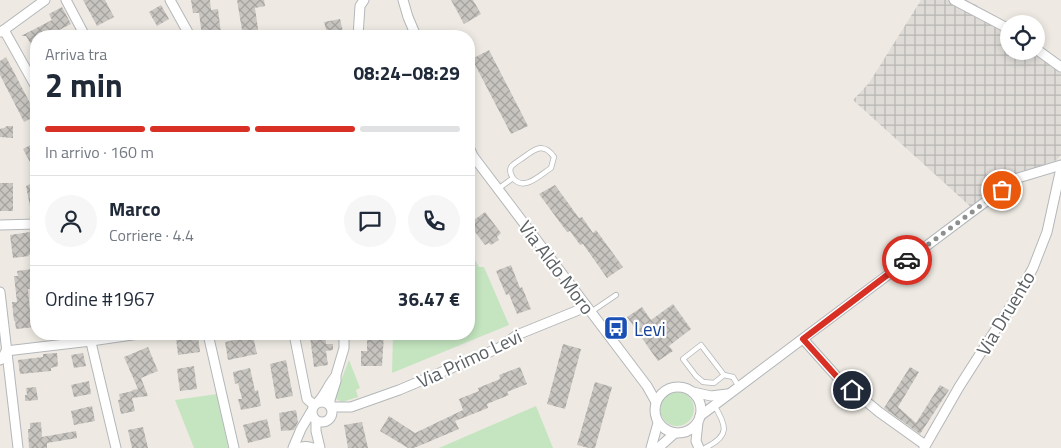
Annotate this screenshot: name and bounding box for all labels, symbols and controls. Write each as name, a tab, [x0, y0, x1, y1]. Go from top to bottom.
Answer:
map controls	[1000, 15, 1045, 60]
button: locate	[1000, 15, 1045, 60]
text: Arriva tra	[45, 42, 107, 66]
text: 08:24–08:29	[353, 58, 460, 87]
text: 2 min	[45, 61, 123, 109]
text: In arrivo · 160 m	[45, 140, 154, 164]
pin	[981, 169, 1023, 211]
icon: bag	[988, 176, 1016, 204]
text: Marco	[109, 194, 161, 223]
button: person	[45, 195, 97, 247]
button: chat	[344, 195, 396, 247]
button: phone	[408, 195, 460, 247]
street label: Via Aldo Moro	[512, 214, 602, 320]
text: Corriere · 4.4	[109, 223, 194, 247]
courier	[882, 235, 932, 285]
icon: car	[893, 246, 921, 274]
street label: Via Druento	[968, 265, 1042, 361]
text: Ordine #1967	[45, 284, 155, 313]
text: 36.47 €	[398, 284, 460, 313]
place label: Levi	[634, 314, 666, 343]
bus stop icon: Levi	[603, 315, 629, 341]
street label: Via Primo Levi	[412, 321, 526, 395]
pin	[831, 369, 873, 411]
icon: home	[838, 376, 866, 404]

